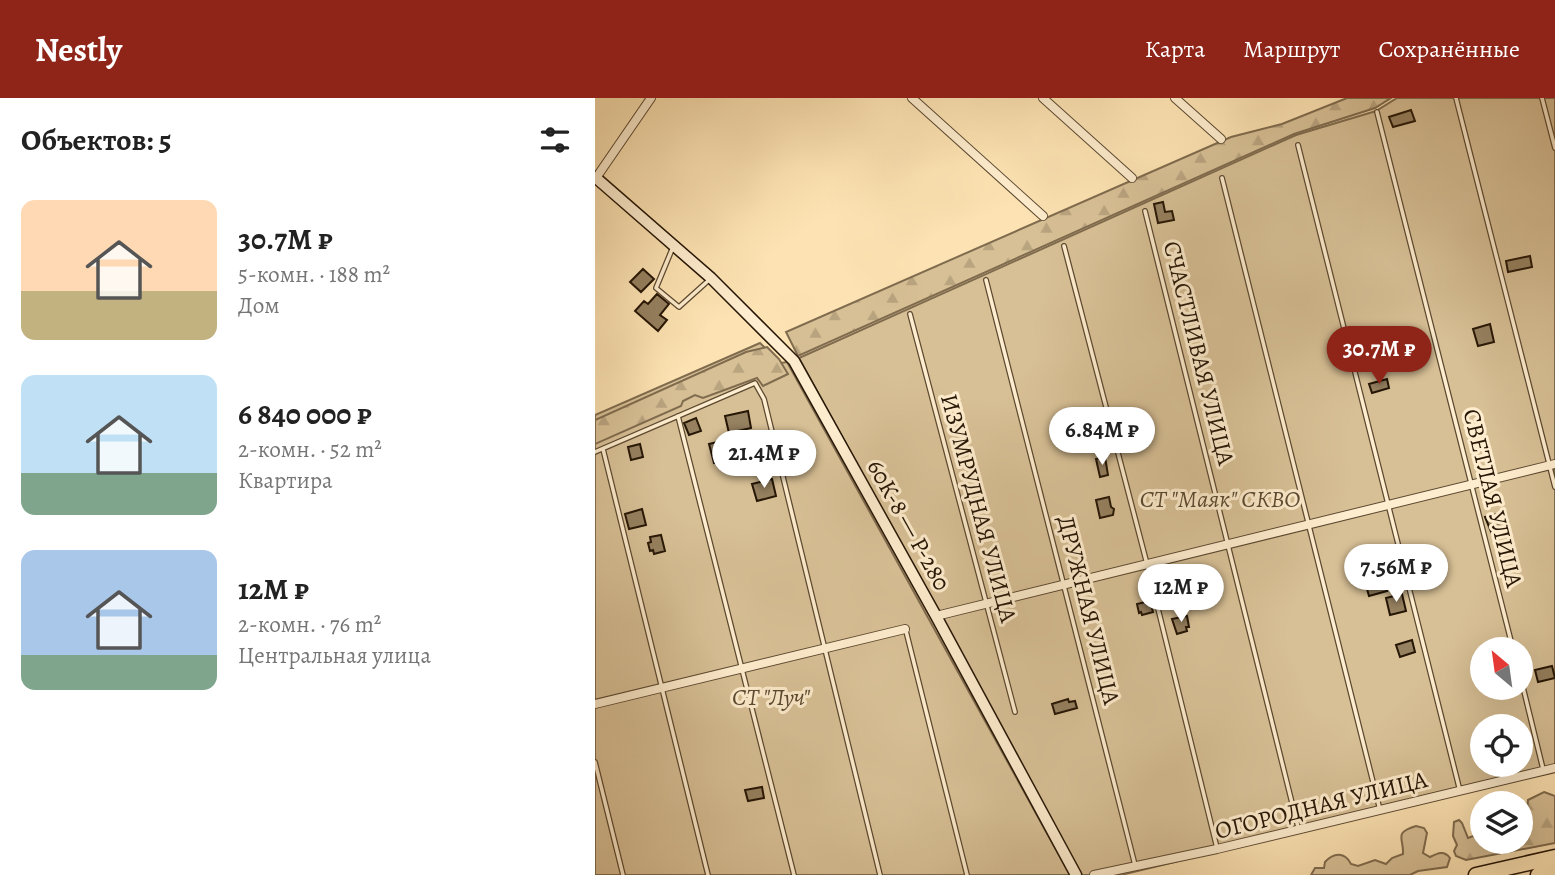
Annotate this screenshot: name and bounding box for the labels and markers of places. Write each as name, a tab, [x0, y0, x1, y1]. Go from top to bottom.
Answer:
pin: 30.7M ₽	[1314, 327, 1444, 386]
pin: 6.84M ₽	[1037, 408, 1167, 467]
pin: 21.4M ₽	[699, 430, 829, 490]
pin: 7.56M ₽	[1331, 545, 1461, 604]
pin: 12M ₽	[1132, 564, 1230, 624]

